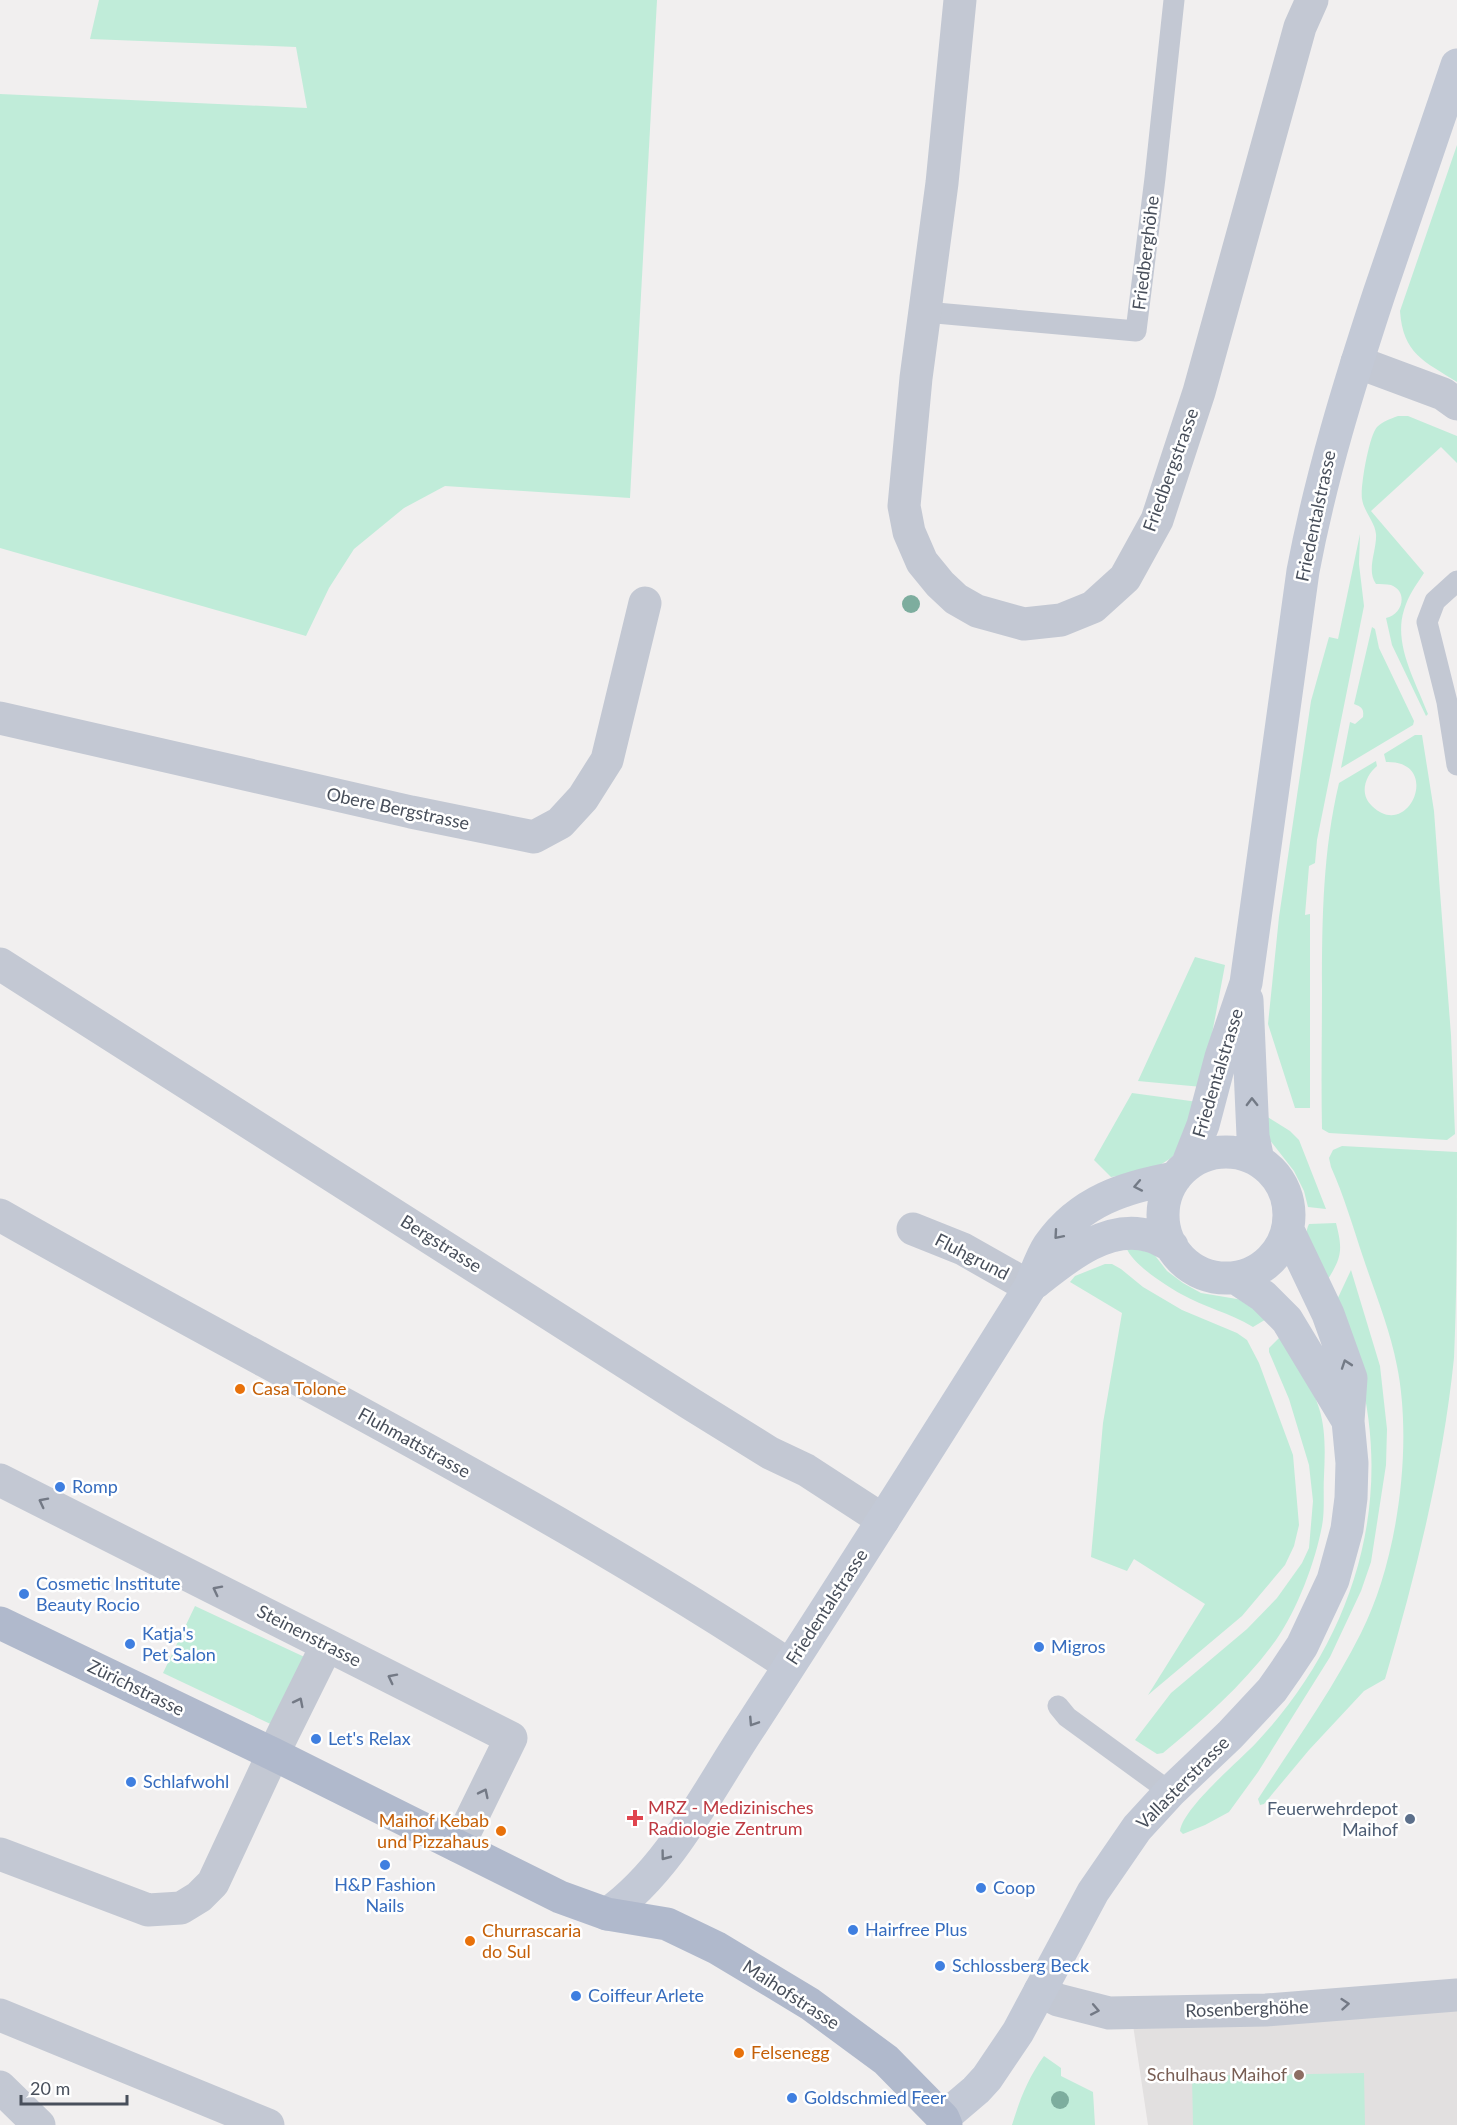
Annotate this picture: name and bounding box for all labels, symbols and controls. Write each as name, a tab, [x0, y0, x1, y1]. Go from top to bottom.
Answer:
street label: Friedberghöhe	[1127, 194, 1163, 311]
street label: Friedbergstrasse	[1138, 405, 1203, 534]
street label: Friedentalstrasse	[1290, 448, 1340, 583]
street label: Obere Bergstrasse	[325, 782, 472, 834]
street label: Friedentalstrasse	[1187, 1006, 1247, 1140]
one-way arrow	[1245, 1097, 1258, 1106]
one-way arrow	[1133, 1179, 1143, 1192]
street label: Bergstrasse	[397, 1210, 486, 1277]
street label: Fluhgrund	[932, 1228, 1013, 1284]
one-way arrow	[1054, 1228, 1065, 1239]
one-way arrow	[1340, 1359, 1353, 1370]
place label: Casa Tolone	[252, 1377, 346, 1399]
marker: Casa Tolone	[233, 1382, 247, 1396]
street label: Fluhmattstrasse	[355, 1402, 474, 1482]
place label: Romp	[72, 1475, 118, 1497]
marker: Romp	[53, 1480, 67, 1494]
one-way arrow	[39, 1498, 50, 1510]
street label: Friedentalstrasse	[781, 1544, 872, 1668]
place label: Cosmetic Institute Beauty Rocio	[36, 1572, 181, 1615]
one-way arrow	[213, 1586, 224, 1597]
marker: Cosmetic Institute Beauty Rocio	[17, 1587, 31, 1601]
street label: Steinenstrasse	[254, 1599, 365, 1671]
place label: Katja's Pet Salon	[142, 1622, 216, 1665]
place label: Migros	[1051, 1635, 1106, 1657]
marker: Katja's Pet Salon	[123, 1637, 137, 1651]
marker: Migros	[1032, 1640, 1046, 1654]
street label: Zürichstrasse	[85, 1654, 188, 1720]
one-way arrow	[387, 1674, 398, 1685]
one-way arrow	[292, 1697, 303, 1708]
one-way arrow	[748, 1716, 760, 1726]
place label: Let's Relax	[328, 1727, 411, 1749]
street label: Vallasterstrasse	[1131, 1731, 1233, 1833]
marker: Let's Relax	[309, 1732, 323, 1746]
place label: Schlafwohl	[143, 1770, 229, 1792]
marker: Schlafwohl	[124, 1775, 138, 1789]
one-way arrow	[476, 1789, 488, 1800]
place label: MRZ - Medizinisches Radiologie Zentrum	[648, 1796, 814, 1839]
place label: Feuerwehrdepot Maihof	[1267, 1797, 1399, 1840]
place label: Maihof Kebab und Pizzahaus	[377, 1809, 489, 1852]
marker: MRZ - Medizinisches Radiologie Zentrum	[626, 1809, 644, 1827]
marker: Feuerwehrdepot Maihof	[1403, 1812, 1417, 1826]
marker: Maihof Kebab und Pizzahaus	[494, 1824, 508, 1838]
one-way arrow	[661, 1849, 672, 1860]
marker: H&P Fashion Nails	[378, 1858, 392, 1872]
place label: H&P Fashion Nails	[334, 1873, 436, 1916]
place label: Coop	[993, 1876, 1035, 1898]
marker: Coop	[974, 1881, 988, 1895]
place label: Hairfree Plus	[865, 1918, 967, 1940]
place label: Churrascaria do Sul	[482, 1919, 581, 1962]
marker: Hairfree Plus	[846, 1923, 860, 1937]
marker: Churrascaria do Sul	[463, 1934, 477, 1948]
place label: Schlossberg Beck	[952, 1954, 1090, 1976]
street label: Maihofstrasse	[739, 1955, 844, 2034]
marker: Schlossberg Beck	[933, 1959, 947, 1973]
place label: Coiffeur Arlete	[588, 1984, 704, 2006]
marker: Coiffeur Arlete	[569, 1989, 583, 2003]
street label: Rosenberghöhe	[1185, 1995, 1309, 2021]
one-way arrow	[1341, 1998, 1350, 2011]
one-way arrow	[1090, 2003, 1100, 2016]
place label: Felsenegg	[751, 2041, 830, 2063]
marker: Felsenegg	[732, 2046, 746, 2060]
place label: Schulhaus Maihof	[1147, 2063, 1288, 2085]
scale bar	[21, 2068, 128, 2106]
marker: Schulhaus Maihof	[1292, 2068, 1306, 2082]
text: 20 m	[30, 2077, 70, 2099]
place label: Goldschmied Feer	[804, 2086, 947, 2108]
marker: Goldschmied Feer	[785, 2091, 799, 2105]

